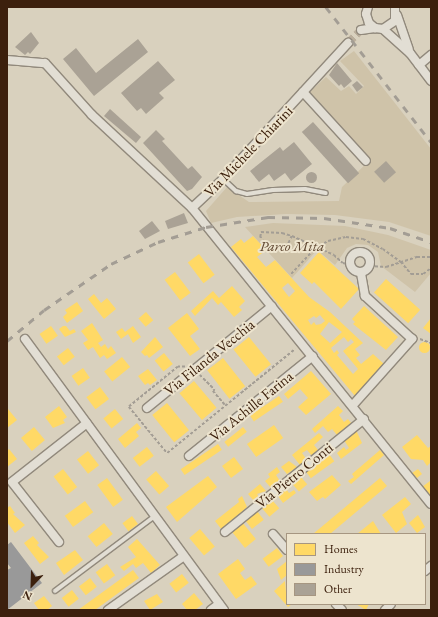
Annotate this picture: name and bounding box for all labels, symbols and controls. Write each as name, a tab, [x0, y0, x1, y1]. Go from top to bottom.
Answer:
street label: Via Michele Chiarini	[200, 102, 296, 200]
park label: Parco Mita	[260, 237, 324, 255]
street label: Via Filanda Vecchia	[160, 315, 258, 399]
street label: Via Achille Farina	[206, 367, 296, 445]
street label: Via Pietro Conti	[252, 438, 336, 512]
legend	[286, 533, 426, 605]
text: Homes	[324, 541, 358, 557]
text: Industry	[324, 561, 364, 577]
north arrow	[12, 565, 52, 605]
text: Other	[324, 581, 352, 597]
text: N	[20, 588, 34, 604]

